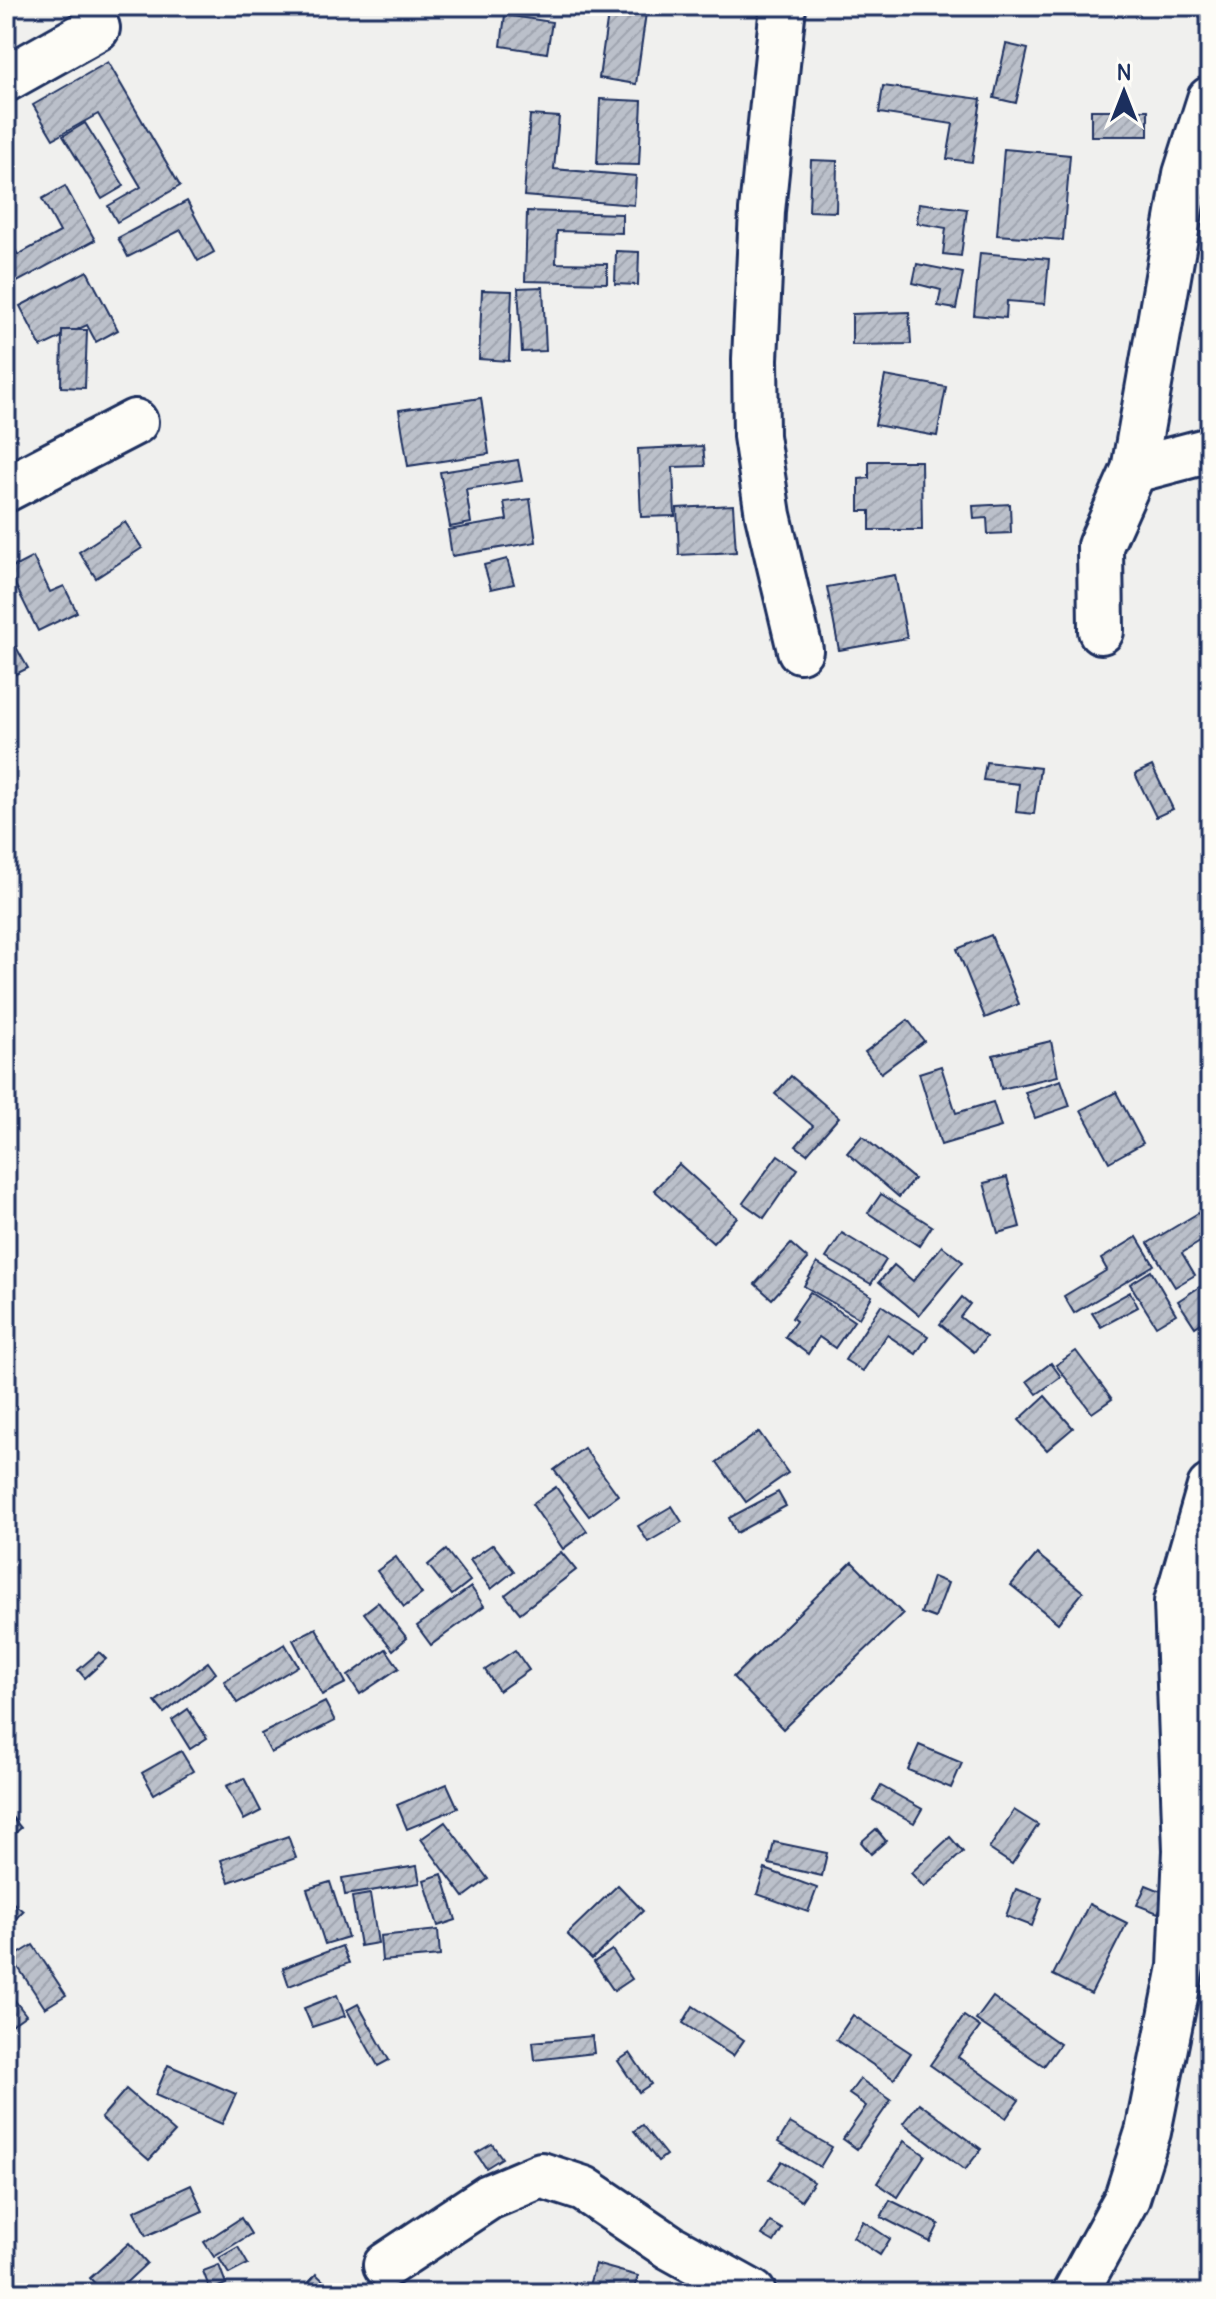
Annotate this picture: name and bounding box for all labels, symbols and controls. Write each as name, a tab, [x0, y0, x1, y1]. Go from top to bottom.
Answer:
north arrow	[1084, 52, 1164, 132]
text: N	[1116, 58, 1132, 86]

